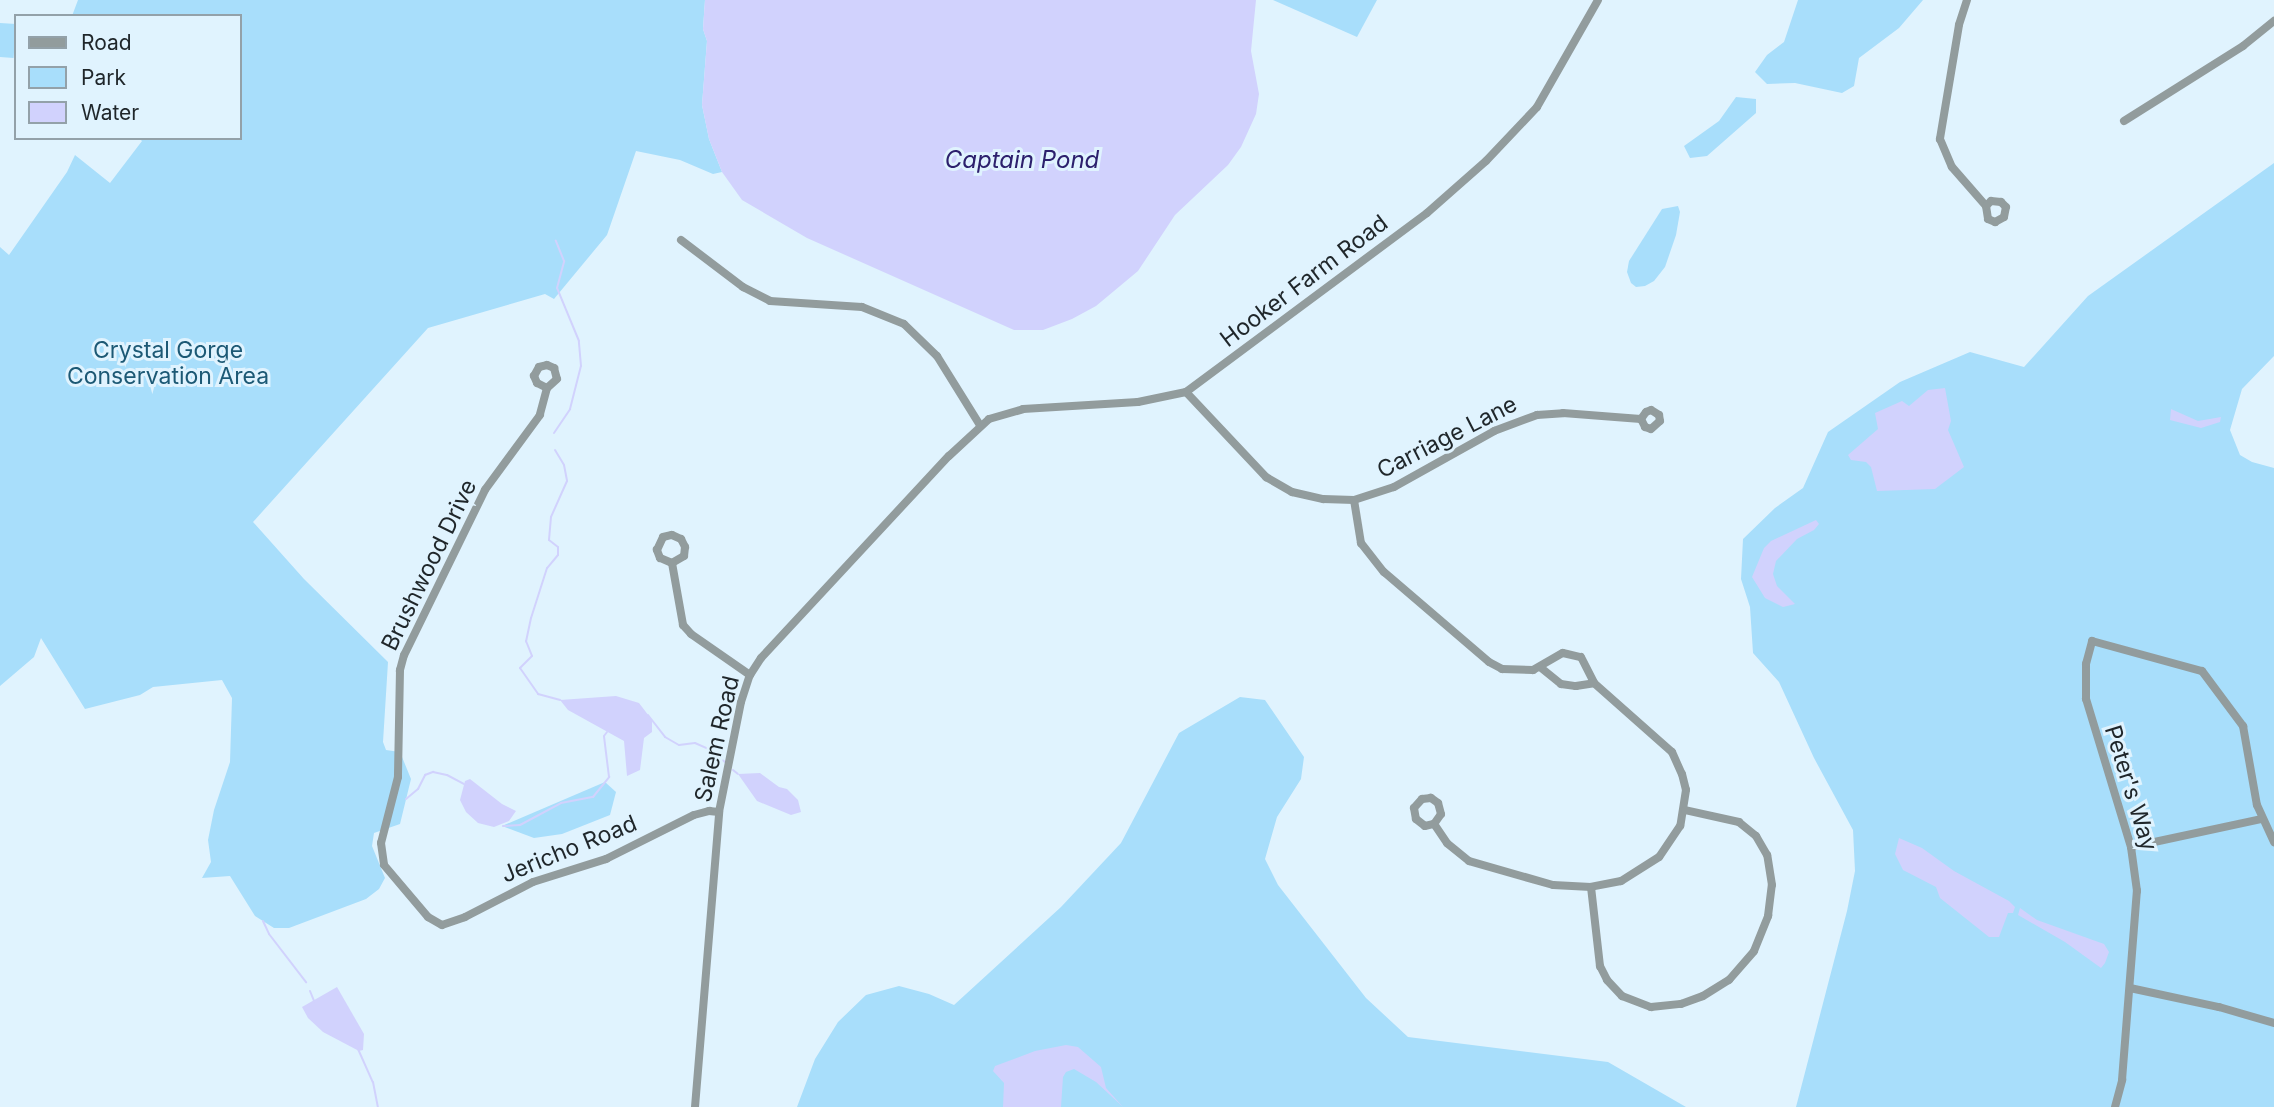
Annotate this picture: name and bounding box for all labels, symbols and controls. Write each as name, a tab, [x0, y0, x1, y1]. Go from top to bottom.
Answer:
legend	[14, 14, 242, 140]
text: Road	[81, 30, 132, 55]
text: Park	[81, 65, 126, 90]
text: Water	[81, 100, 139, 125]
water label: Captain Pond	[945, 146, 1099, 174]
street label: Hooker Farm Road	[1215, 209, 1393, 353]
park label: Crystal Gorge Conservation Area	[67, 336, 269, 390]
street label: Carriage Lane	[1373, 390, 1521, 484]
street label: Brushwood Drive	[376, 475, 482, 655]
street label: Salem Road	[689, 673, 745, 805]
street label: Peter's Way	[2099, 722, 2163, 854]
street label: Jericho Road	[497, 809, 641, 889]

